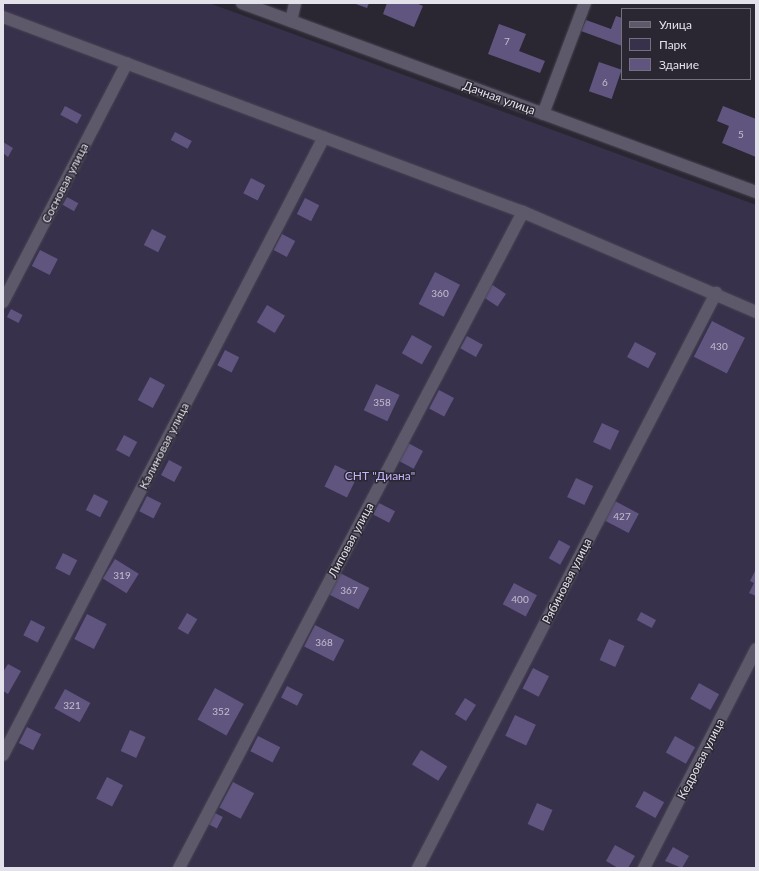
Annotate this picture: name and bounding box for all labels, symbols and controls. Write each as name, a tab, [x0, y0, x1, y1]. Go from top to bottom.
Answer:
legend	[621, 8, 751, 80]
text: Улица	[659, 17, 692, 32]
house number: 7	[504, 36, 510, 48]
text: Парк	[659, 37, 687, 52]
text: Здание	[659, 57, 699, 72]
house number: 6	[602, 77, 608, 89]
street label: Дачная улица	[461, 78, 537, 118]
house number: 5	[738, 129, 744, 141]
street label: Сосновая улица	[39, 141, 91, 225]
house number: 360	[431, 288, 449, 300]
house number: 430	[710, 341, 728, 353]
house number: 358	[373, 397, 391, 409]
street label: Калиновая улица	[136, 400, 192, 492]
park label: СНТ "Диана"	[345, 469, 415, 483]
street label: Липовая улица	[325, 500, 377, 580]
house number: 427	[613, 511, 631, 523]
street label: Рябиновая улица	[539, 536, 595, 626]
house number: 319	[113, 570, 131, 582]
house number: 367	[340, 585, 358, 597]
house number: 400	[511, 594, 529, 606]
house number: 368	[315, 637, 333, 649]
house number: 321	[63, 700, 81, 712]
house number: 352	[212, 706, 230, 718]
street label: Кедровая улица	[674, 716, 728, 802]

